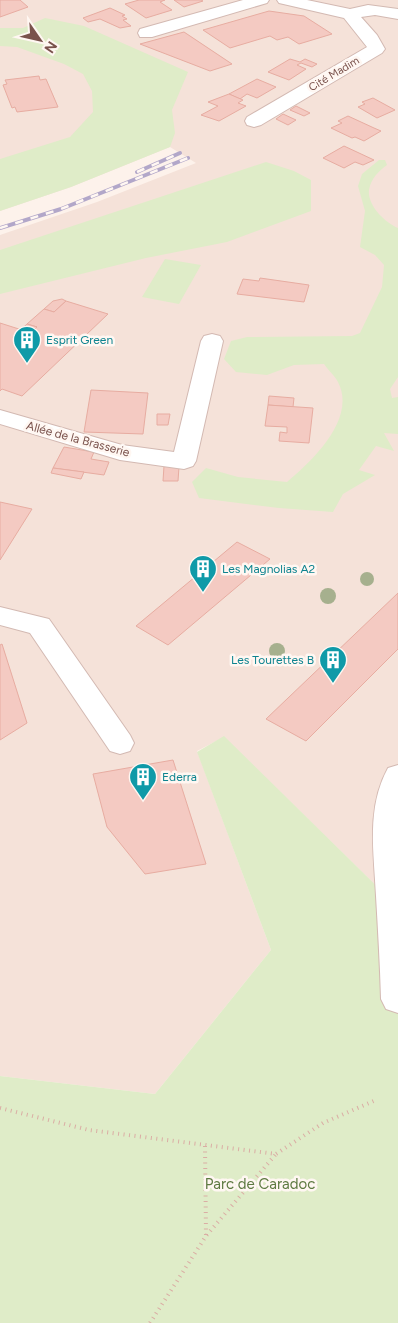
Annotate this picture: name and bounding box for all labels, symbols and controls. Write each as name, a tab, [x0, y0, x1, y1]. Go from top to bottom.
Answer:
north arrow	[15, 15, 65, 65]
text: N	[40, 38, 60, 56]
street label: Cité Madim	[306, 54, 362, 94]
building icon: Esprit Green	[12, 325, 42, 364]
place label: Esprit Green	[46, 333, 113, 347]
street label: Allée de la Brasserie	[25, 418, 132, 460]
building icon: Les Magnolias A2	[188, 554, 218, 593]
place label: Les Magnolias A2	[222, 562, 315, 576]
building icon: Les Tourettes B	[318, 645, 348, 684]
place label: Les Tourettes B	[231, 653, 314, 667]
building icon: Ederra	[128, 762, 158, 801]
place label: Ederra	[162, 770, 197, 784]
park label: Parc de Caradoc	[205, 1175, 315, 1193]

